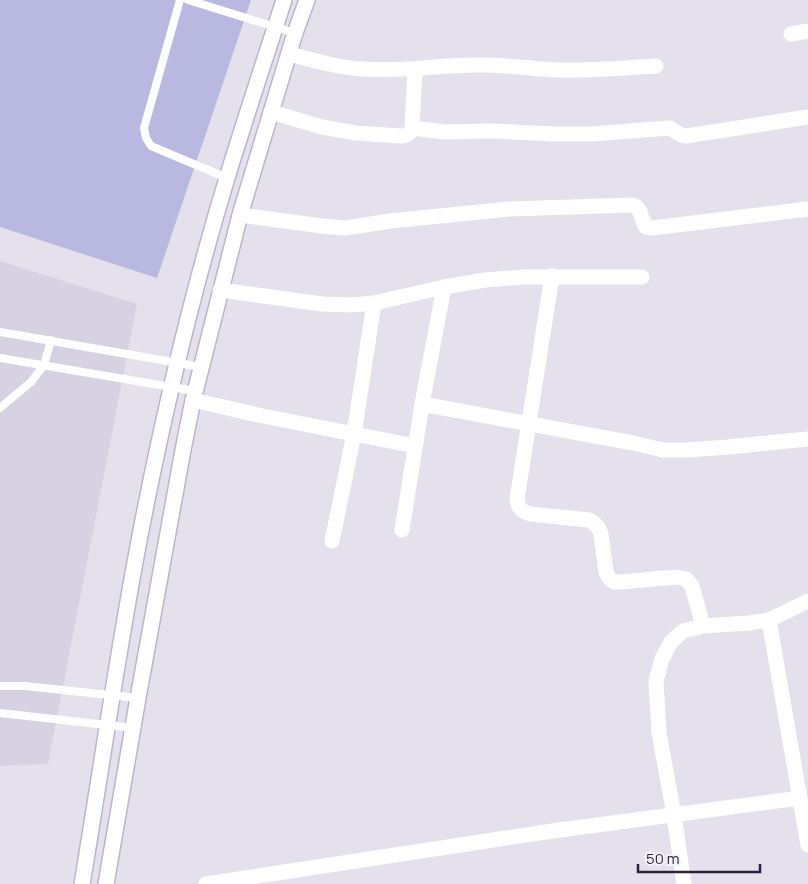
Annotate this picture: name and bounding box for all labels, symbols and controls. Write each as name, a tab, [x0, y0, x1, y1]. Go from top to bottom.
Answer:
scale bar	[638, 842, 760, 874]
text: 50 m	[646, 848, 680, 869]

